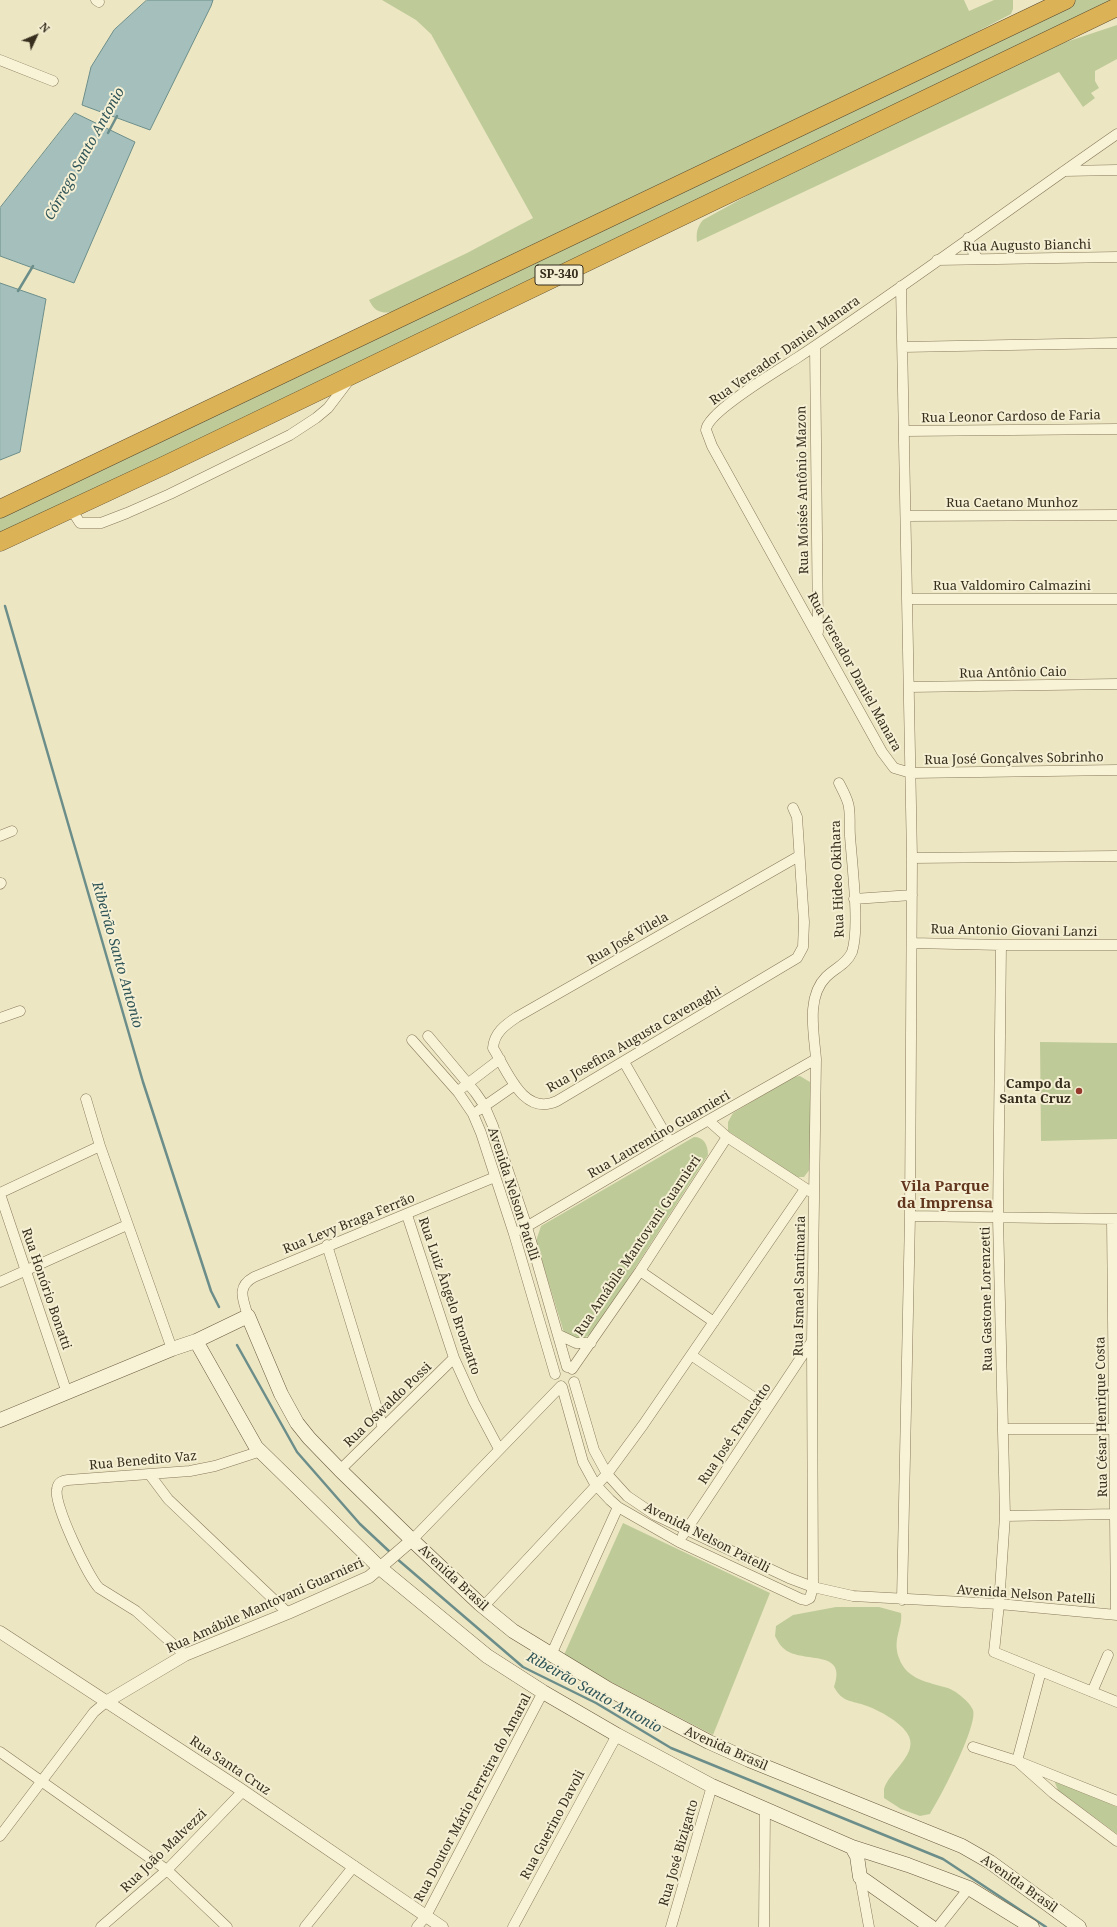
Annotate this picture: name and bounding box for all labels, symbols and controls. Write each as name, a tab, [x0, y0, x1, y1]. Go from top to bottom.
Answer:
north arrow	[16, 16, 56, 56]
text: N	[37, 19, 53, 36]
water label: Córrego Santo Antonio	[42, 85, 128, 223]
street label: Rua Augusto Bianchi	[963, 237, 1091, 255]
road number: SP-340	[535, 265, 583, 285]
street label: Rua Vereador Daniel Manara	[707, 293, 863, 409]
street label: Rua Moisés Antônio Mazon	[794, 406, 812, 574]
street label: Rua Leonor Cardoso de Faria	[921, 408, 1101, 426]
street label: Rua Caetano Munhoz	[946, 495, 1078, 511]
street label: Rua Valdomiro Calmazini	[933, 578, 1091, 594]
street label: Rua Vereador Daniel Manara	[804, 590, 904, 754]
street label: Rua Antônio Caio	[959, 664, 1067, 682]
street label: Rua José Gonçalves Sobrinho	[924, 750, 1104, 768]
street label: Rua Hideo Okihara	[828, 820, 848, 938]
water label: Ribeirão Santo Antonio	[88, 880, 146, 1030]
street label: Rua José Vilela	[585, 909, 671, 969]
street label: Rua Antonio Giovani Lanzi	[930, 922, 1098, 940]
street label: Rua Josefina Augusta Cavenaghi	[544, 984, 724, 1096]
place label: Campo da Santa Cruz	[1000, 1076, 1071, 1107]
marker: Campo da Santa Cruz	[1074, 1086, 1084, 1096]
street label: Rua Laurentino Guarnieri	[585, 1088, 733, 1182]
street label: Avenida Nelson Patelli	[484, 1125, 542, 1263]
street label: Rua Amábile Mantovani Guarnieri	[572, 1153, 704, 1339]
district label: Vila Parque da Imprensa	[897, 1178, 993, 1213]
street label: Rua Levy Braga Ferrão	[281, 1190, 417, 1258]
street label: Rua Luiz Ângelo Bronzatto	[415, 1215, 483, 1377]
street label: Rua Ismael Santimaria	[791, 1215, 809, 1357]
street label: Rua Honório Bonatti	[18, 1226, 74, 1352]
street label: Rua Gastone Lorenzetti	[978, 1227, 996, 1371]
street label: Rua César Henrique Costa	[1093, 1336, 1111, 1498]
street label: Rua Oswaldo Possi	[341, 1359, 435, 1451]
street label: Rua José. Francatto	[695, 1380, 775, 1488]
street label: Rua Benedito Vaz	[89, 1449, 197, 1473]
street label: Avenida Nelson Patelli	[642, 1499, 772, 1577]
street label: Avenida Brasil	[415, 1542, 491, 1614]
street label: Rua Amábile Mantovani Guarnieri	[164, 1555, 366, 1657]
street label: Avenida Nelson Patelli	[956, 1582, 1096, 1608]
water label: Ribeirão Santo Antonio	[524, 1649, 664, 1737]
street label: Rua Doutor Mário Ferreira do Amaral	[411, 1691, 535, 1905]
street label: Avenida Brasil	[682, 1724, 770, 1774]
street label: Rua Santa Cruz	[186, 1733, 274, 1799]
street label: Rua Guerino Davoli	[518, 1768, 588, 1882]
street label: Rua José Bizigatto	[656, 1798, 702, 1908]
street label: Rua João Malvezzi	[118, 1806, 210, 1896]
street label: Avenida Brasil	[978, 1852, 1060, 1916]

